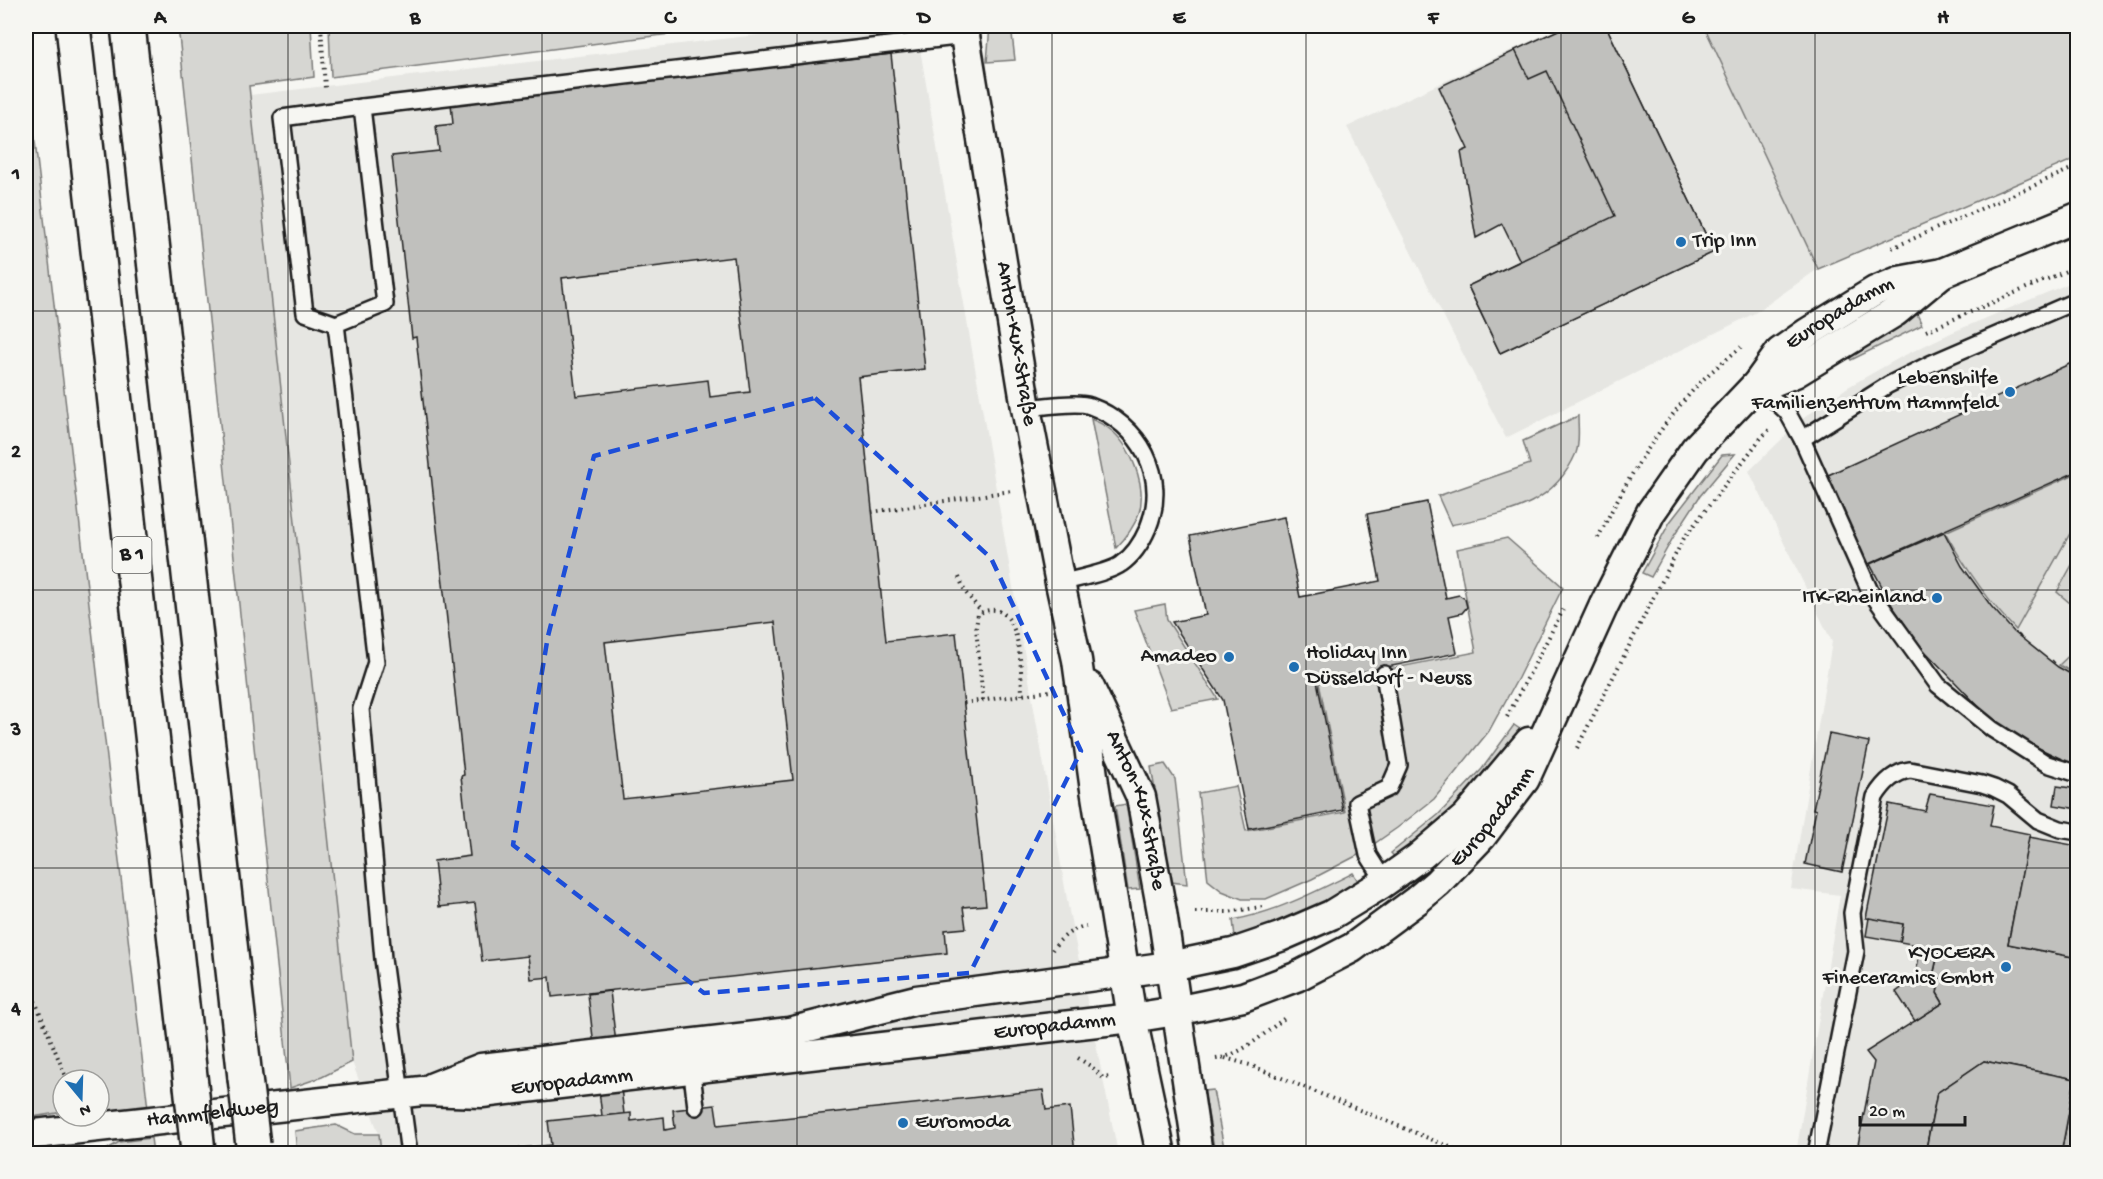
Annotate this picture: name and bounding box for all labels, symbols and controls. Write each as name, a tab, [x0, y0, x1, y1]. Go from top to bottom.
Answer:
text: A	[153, 8, 168, 31]
text: B	[409, 8, 421, 31]
text: C	[664, 8, 678, 31]
text: D	[915, 8, 931, 31]
text: E	[1173, 8, 1187, 31]
text: F	[1427, 8, 1440, 31]
text: G	[1682, 8, 1696, 31]
text: H	[1937, 8, 1949, 31]
text: 1	[11, 164, 20, 187]
place label: Trip Inn	[1691, 229, 1757, 255]
marker: Trip Inn	[1674, 235, 1688, 249]
street label: Anton-Kux-Straße	[989, 260, 1042, 429]
street label: Europadamm	[1781, 271, 1899, 357]
place label: Lebenshilfe Familienzentrum Hammfeld	[1750, 366, 2000, 417]
marker: Lebenshilfe Familienzentrum Hammfeld	[2003, 385, 2017, 399]
text: 2	[11, 442, 21, 465]
road number: B 1	[112, 537, 152, 573]
place label: ITK-Rheinland	[1802, 585, 1927, 611]
marker: ITK-Rheinland	[1930, 591, 1944, 605]
place label: Holiday Inn Düsseldorf - Neuss	[1304, 641, 1472, 692]
place label: Amadeo	[1141, 644, 1217, 670]
marker: Amadeo	[1222, 650, 1236, 664]
marker: Holiday Inn Düsseldorf - Neuss	[1287, 660, 1301, 674]
text: 3	[10, 720, 21, 743]
street label: Anton-Kux-Straße	[1099, 727, 1171, 893]
street label: Europadamm	[1445, 763, 1542, 874]
place label: KYOCERA Fineceramics GmbH	[1821, 941, 1995, 992]
marker: KYOCERA Fineceramics GmbH	[1999, 960, 2013, 974]
text: 4	[10, 999, 21, 1022]
street label: Europadamm	[992, 1007, 1118, 1047]
street label: Europadamm	[510, 1063, 635, 1103]
north arrow	[51, 1068, 111, 1128]
scale bar	[1860, 1089, 1965, 1127]
street label: Hammfeldweg	[145, 1094, 280, 1134]
text: N	[76, 1098, 93, 1120]
text: 20 m	[1869, 1102, 1905, 1123]
place label: Euromoda	[915, 1110, 1011, 1136]
marker: Euromoda	[896, 1116, 910, 1130]

